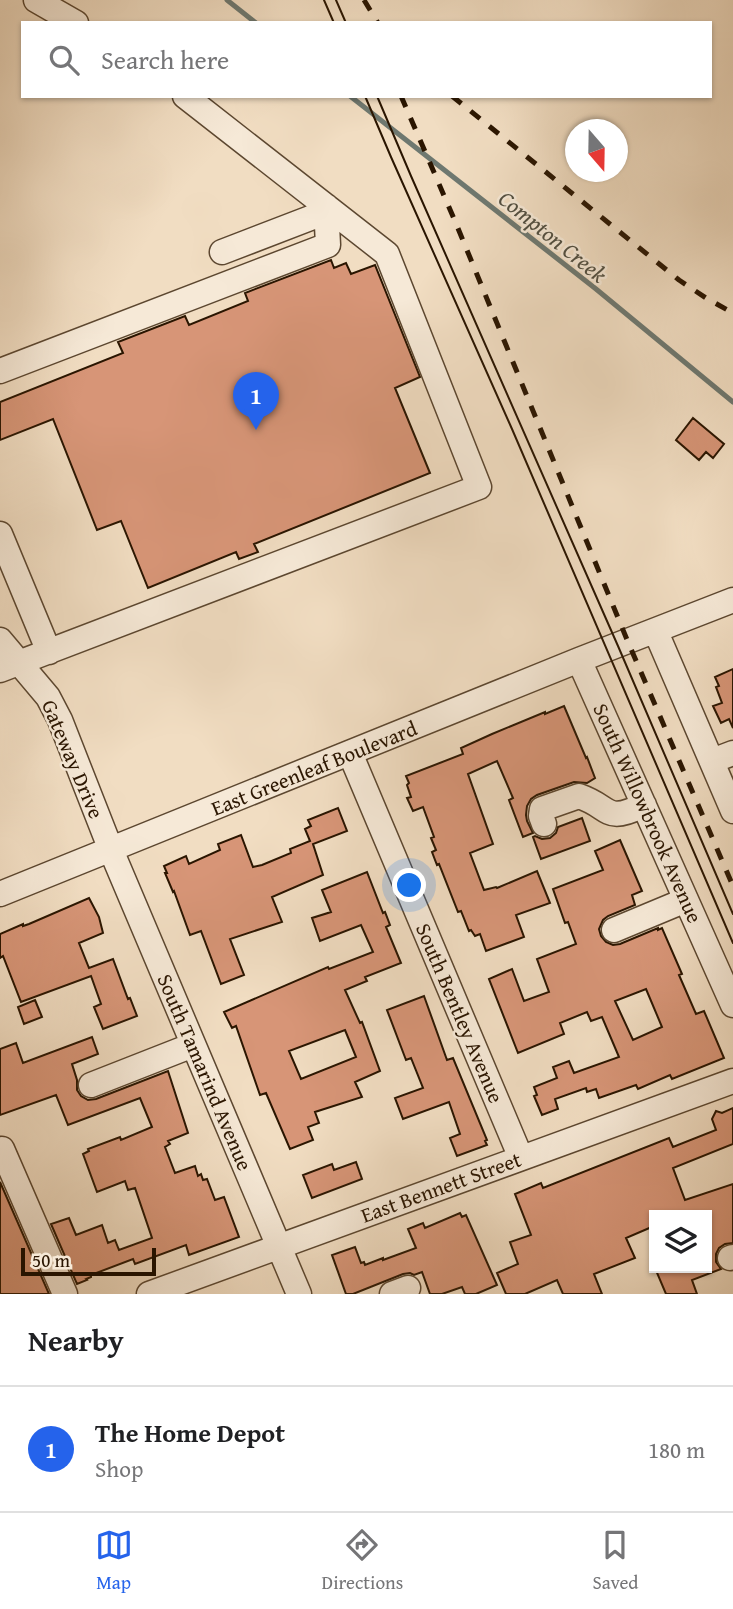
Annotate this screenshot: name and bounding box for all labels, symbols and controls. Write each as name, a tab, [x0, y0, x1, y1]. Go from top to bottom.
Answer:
search box	[21, 21, 712, 98]
text: Search here	[101, 40, 229, 79]
icon: search	[45, 41, 83, 79]
north arrow	[565, 119, 628, 182]
water label: Compton Creek	[492, 182, 615, 290]
pin: 1	[233, 372, 279, 430]
street label: Gateway Drive	[34, 695, 112, 823]
street label: South Willowbrook Avenue	[586, 698, 711, 928]
street label: East Greenleaf Boulevard	[206, 712, 422, 823]
your location	[392, 868, 426, 902]
street label: South Bentley Avenue	[408, 918, 512, 1108]
street label: South Tamarind Avenue	[150, 969, 261, 1175]
street label: East Bennett Street	[356, 1143, 526, 1230]
map controls	[649, 1210, 712, 1273]
button: layers	[649, 1210, 712, 1273]
scale bar	[21, 1245, 156, 1277]
text: 50 m	[32, 1246, 70, 1274]
text: Nearby	[28, 1318, 124, 1362]
text: The Home Depot	[95, 1413, 285, 1452]
text: 1	[45, 1433, 57, 1466]
text: 180 m	[648, 1433, 705, 1466]
text: Shop	[95, 1452, 143, 1485]
tab: Map	[95, 1526, 133, 1596]
tab: Directions	[322, 1526, 403, 1596]
tab: Saved	[592, 1526, 638, 1596]

